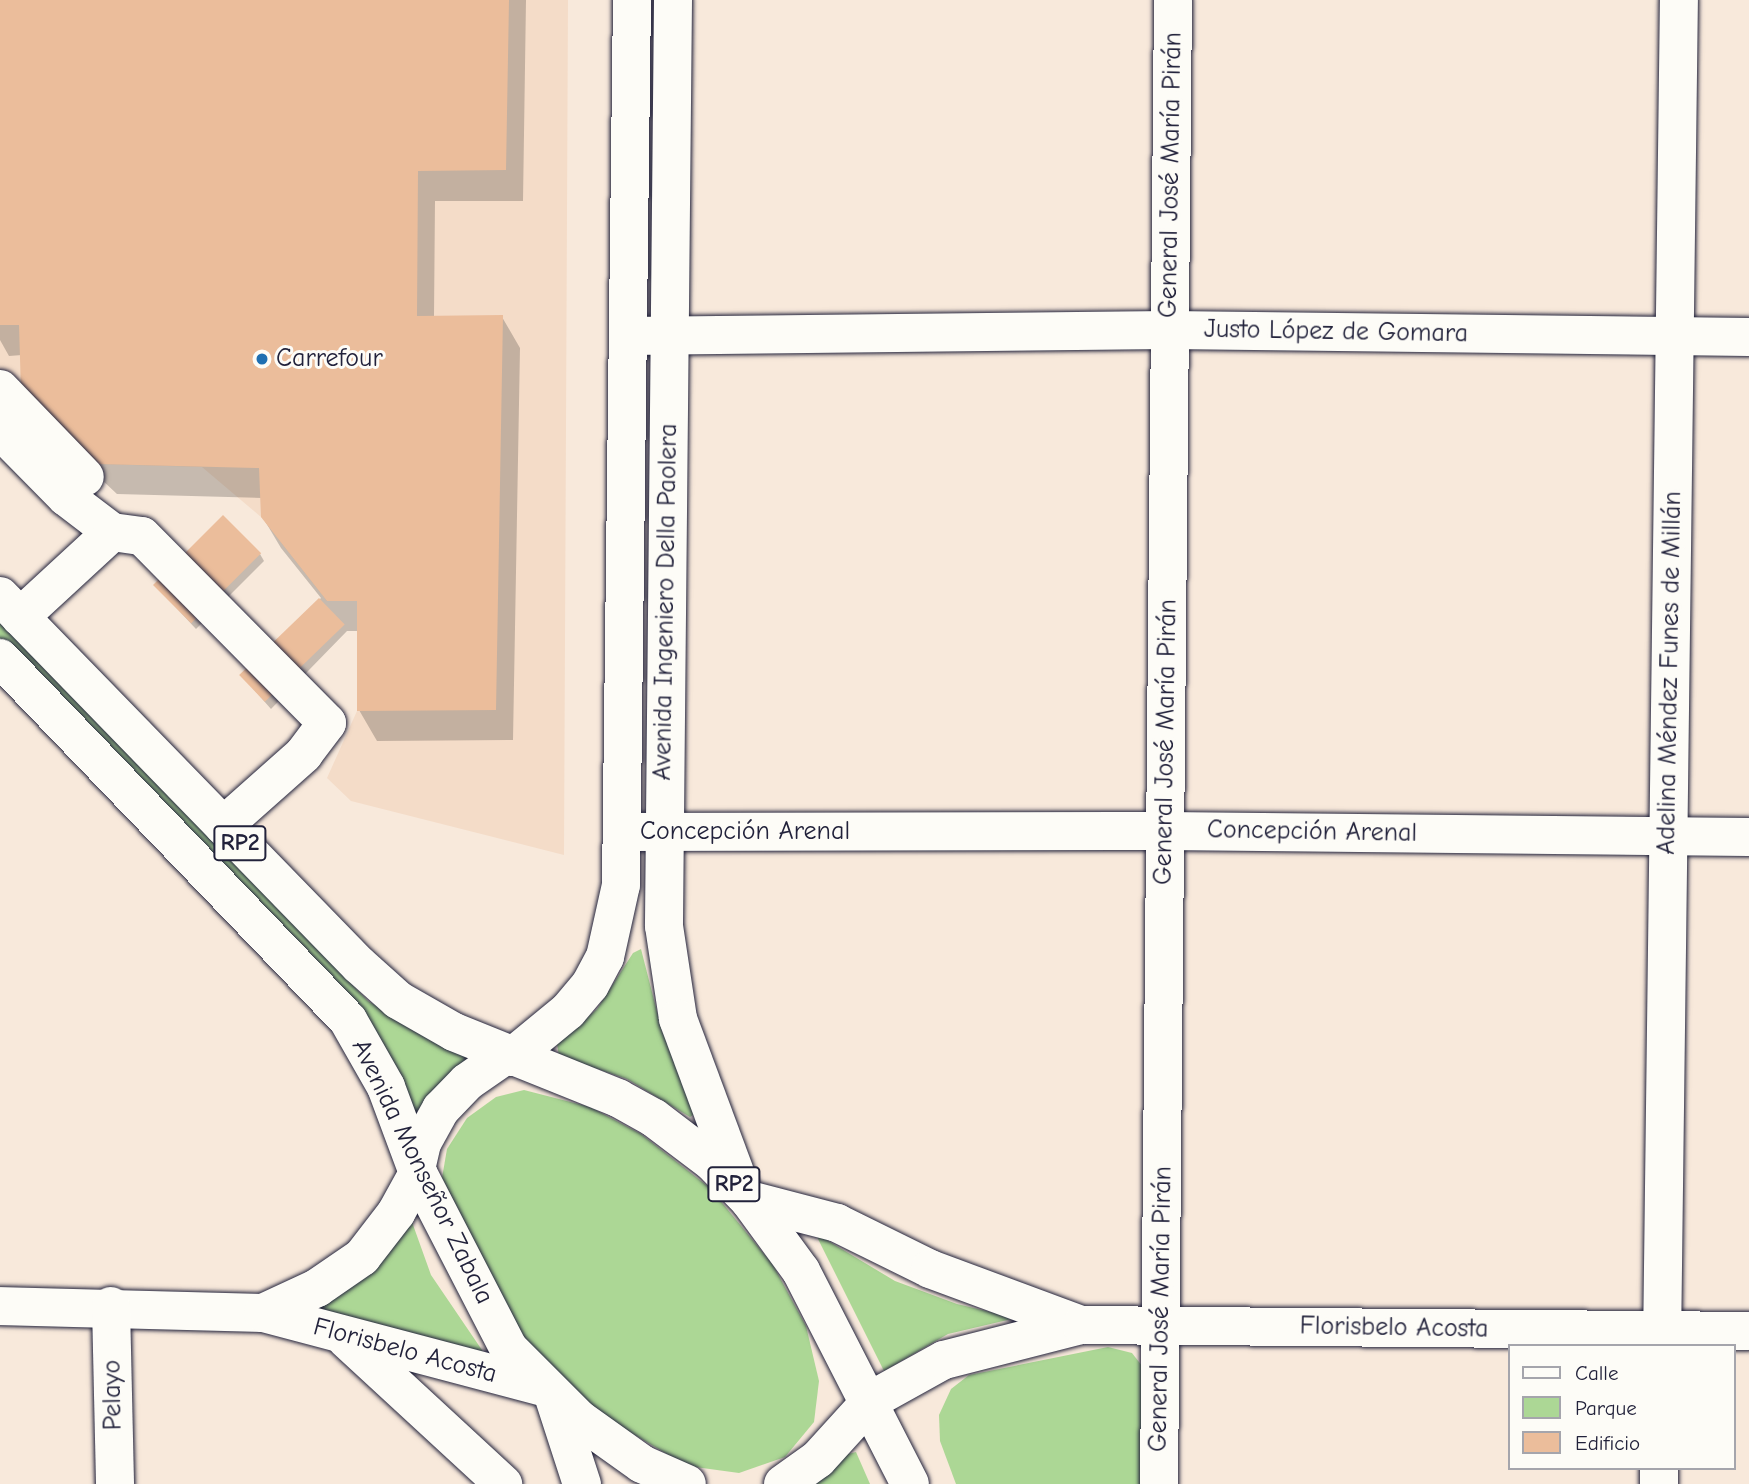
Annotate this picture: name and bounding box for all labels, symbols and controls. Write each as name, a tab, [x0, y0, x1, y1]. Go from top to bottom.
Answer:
street label: General José María Pirán	[1153, 32, 1189, 318]
street label: Justo López de Gomara	[1204, 314, 1468, 350]
place label: Carrefour	[276, 343, 383, 375]
marker: Carrefour	[254, 351, 270, 367]
street label: Avenida Ingeniero Della Paolera	[647, 423, 685, 781]
street label: Adelina Méndez Funes de Millán	[1651, 491, 1689, 855]
street label: General José María Pirán	[1148, 599, 1184, 885]
street label: Concepción Arenal	[1207, 815, 1417, 849]
street label: Concepción Arenal	[640, 816, 850, 848]
road number: RP2	[212, 822, 268, 864]
street label: Avenida Monseñor Zabala	[344, 1035, 500, 1309]
road number: RP2	[706, 1164, 762, 1204]
street label: General José María Pirán	[1143, 1166, 1179, 1452]
street label: Florisbelo Acosta	[1299, 1311, 1489, 1345]
street label: Florisbelo Acosta	[310, 1312, 500, 1390]
legend	[1508, 1344, 1735, 1470]
street label: Pelayo	[97, 1359, 129, 1431]
text: Calle	[1575, 1361, 1618, 1385]
text: Parque	[1575, 1396, 1637, 1420]
text: Edificio	[1575, 1431, 1640, 1455]

